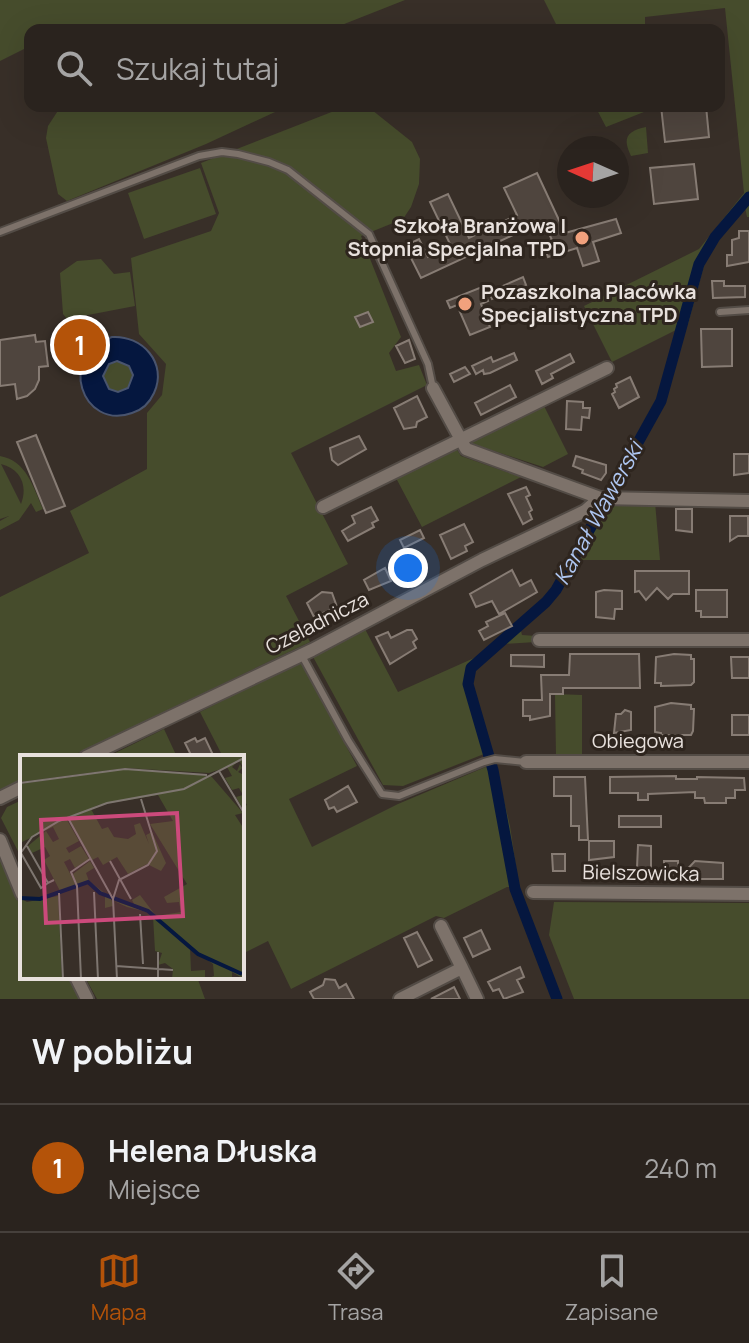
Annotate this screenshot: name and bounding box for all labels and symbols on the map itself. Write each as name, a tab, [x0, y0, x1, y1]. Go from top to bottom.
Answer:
north arrow	[557, 136, 629, 208]
place label: Szkoła Branżowa I Stopnia Specjalna TPD	[348, 212, 566, 262]
marker: Szkoła Branżowa I Stopnia Specjalna TPD	[573, 229, 591, 247]
place label: Pozaszkolna Placówka Specjalistyczna TPD	[481, 278, 697, 328]
marker: Pozaszkolna Placówka Specjalistyczna TPD	[456, 295, 474, 313]
pin: 1	[54, 315, 106, 375]
water label: Kanał Wawerski	[546, 434, 651, 590]
your location	[388, 548, 428, 588]
street label: Czeladnicza	[261, 585, 373, 660]
street label: Obiegowa	[592, 727, 684, 754]
inset map	[20, 755, 244, 979]
street label: Bielszowicka	[582, 858, 700, 887]

